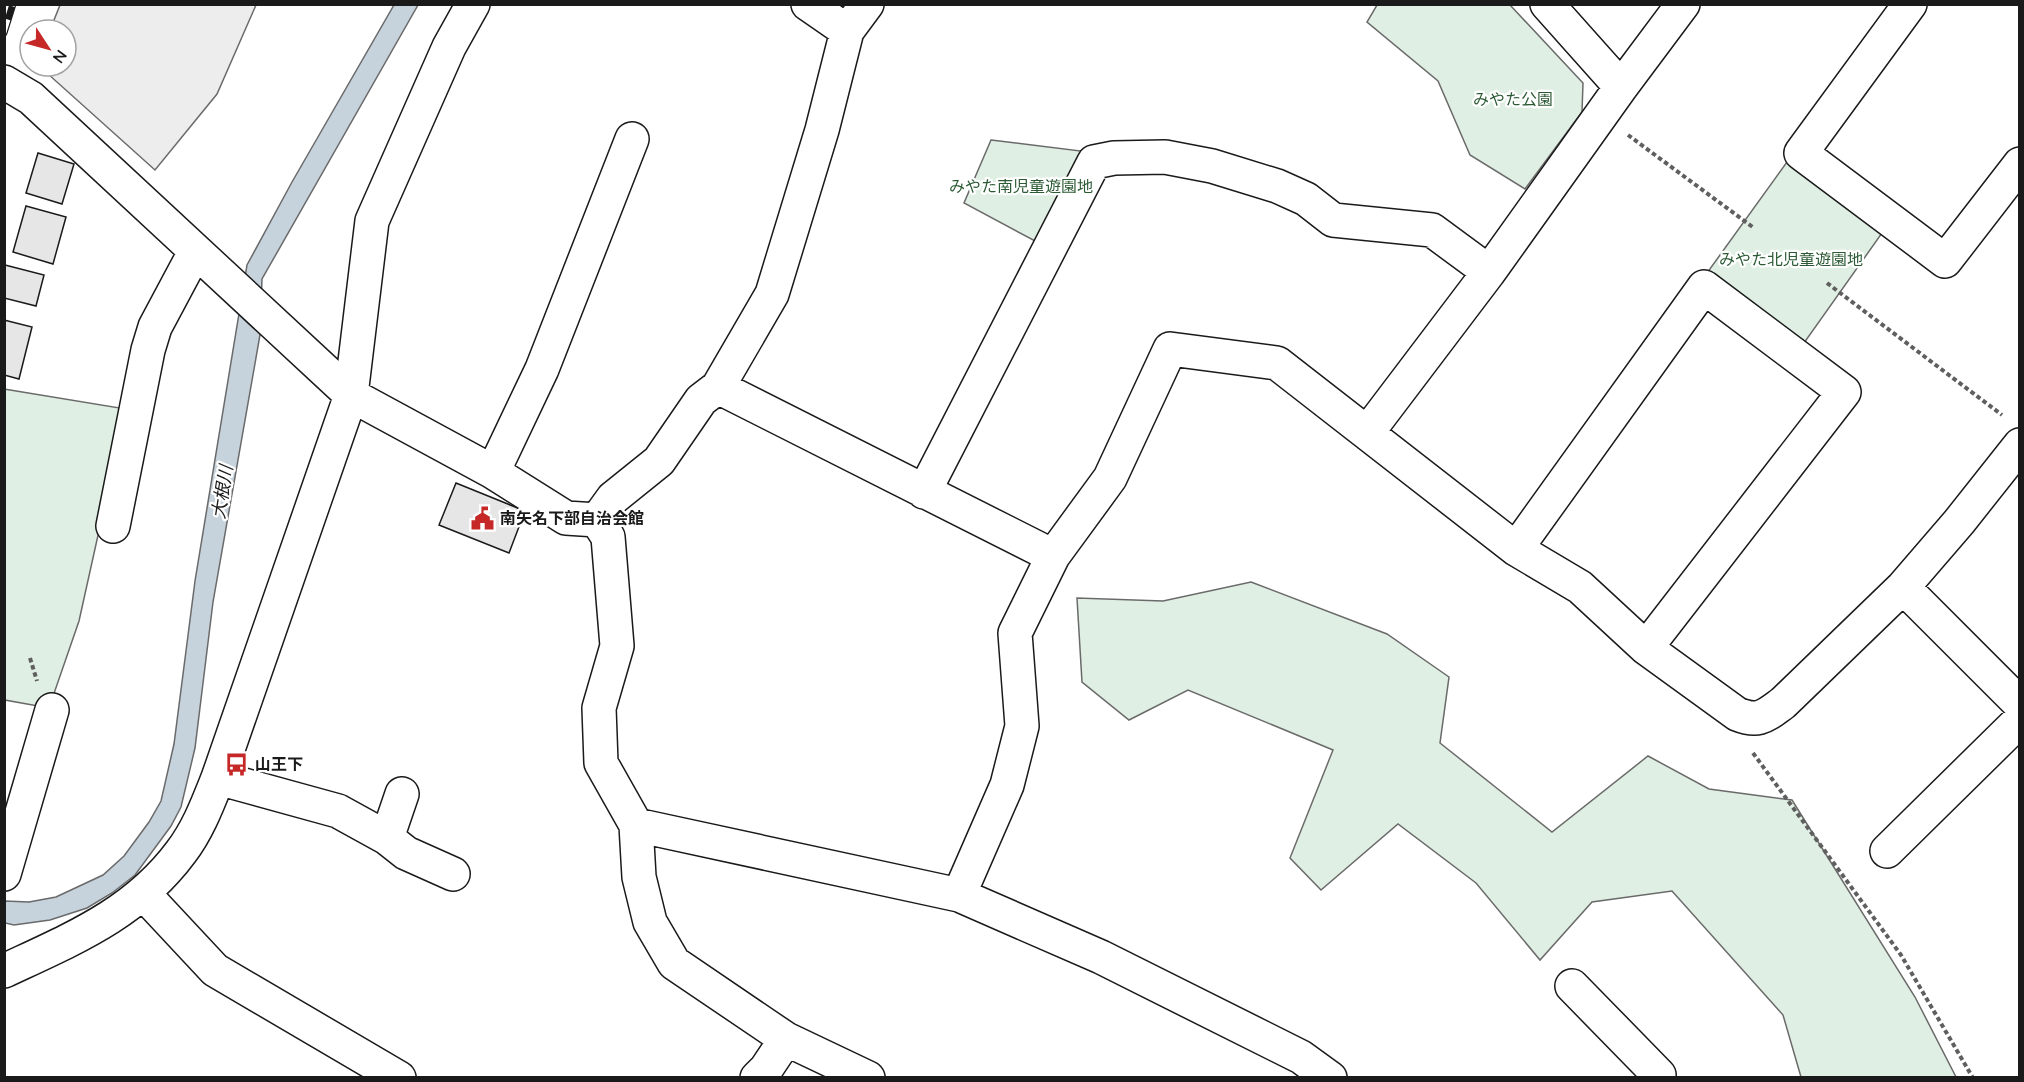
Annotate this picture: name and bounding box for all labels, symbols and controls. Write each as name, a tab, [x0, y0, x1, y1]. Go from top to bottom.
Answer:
north arrow	[18, 18, 78, 78]
text: N	[49, 46, 72, 67]
park label: みやた公園	[1473, 89, 1553, 109]
park label: みやた南児童遊園地	[949, 176, 1093, 196]
park label: みやた北児童遊園地	[1719, 249, 1863, 269]
water label: 大根川	[206, 462, 238, 520]
public building icon: 南矢名下部自治会館	[469, 505, 495, 531]
place label: 南矢名下部自治会館	[500, 508, 644, 528]
bus stop icon: 山王下	[224, 751, 250, 777]
place label: 山王下	[255, 754, 303, 774]

